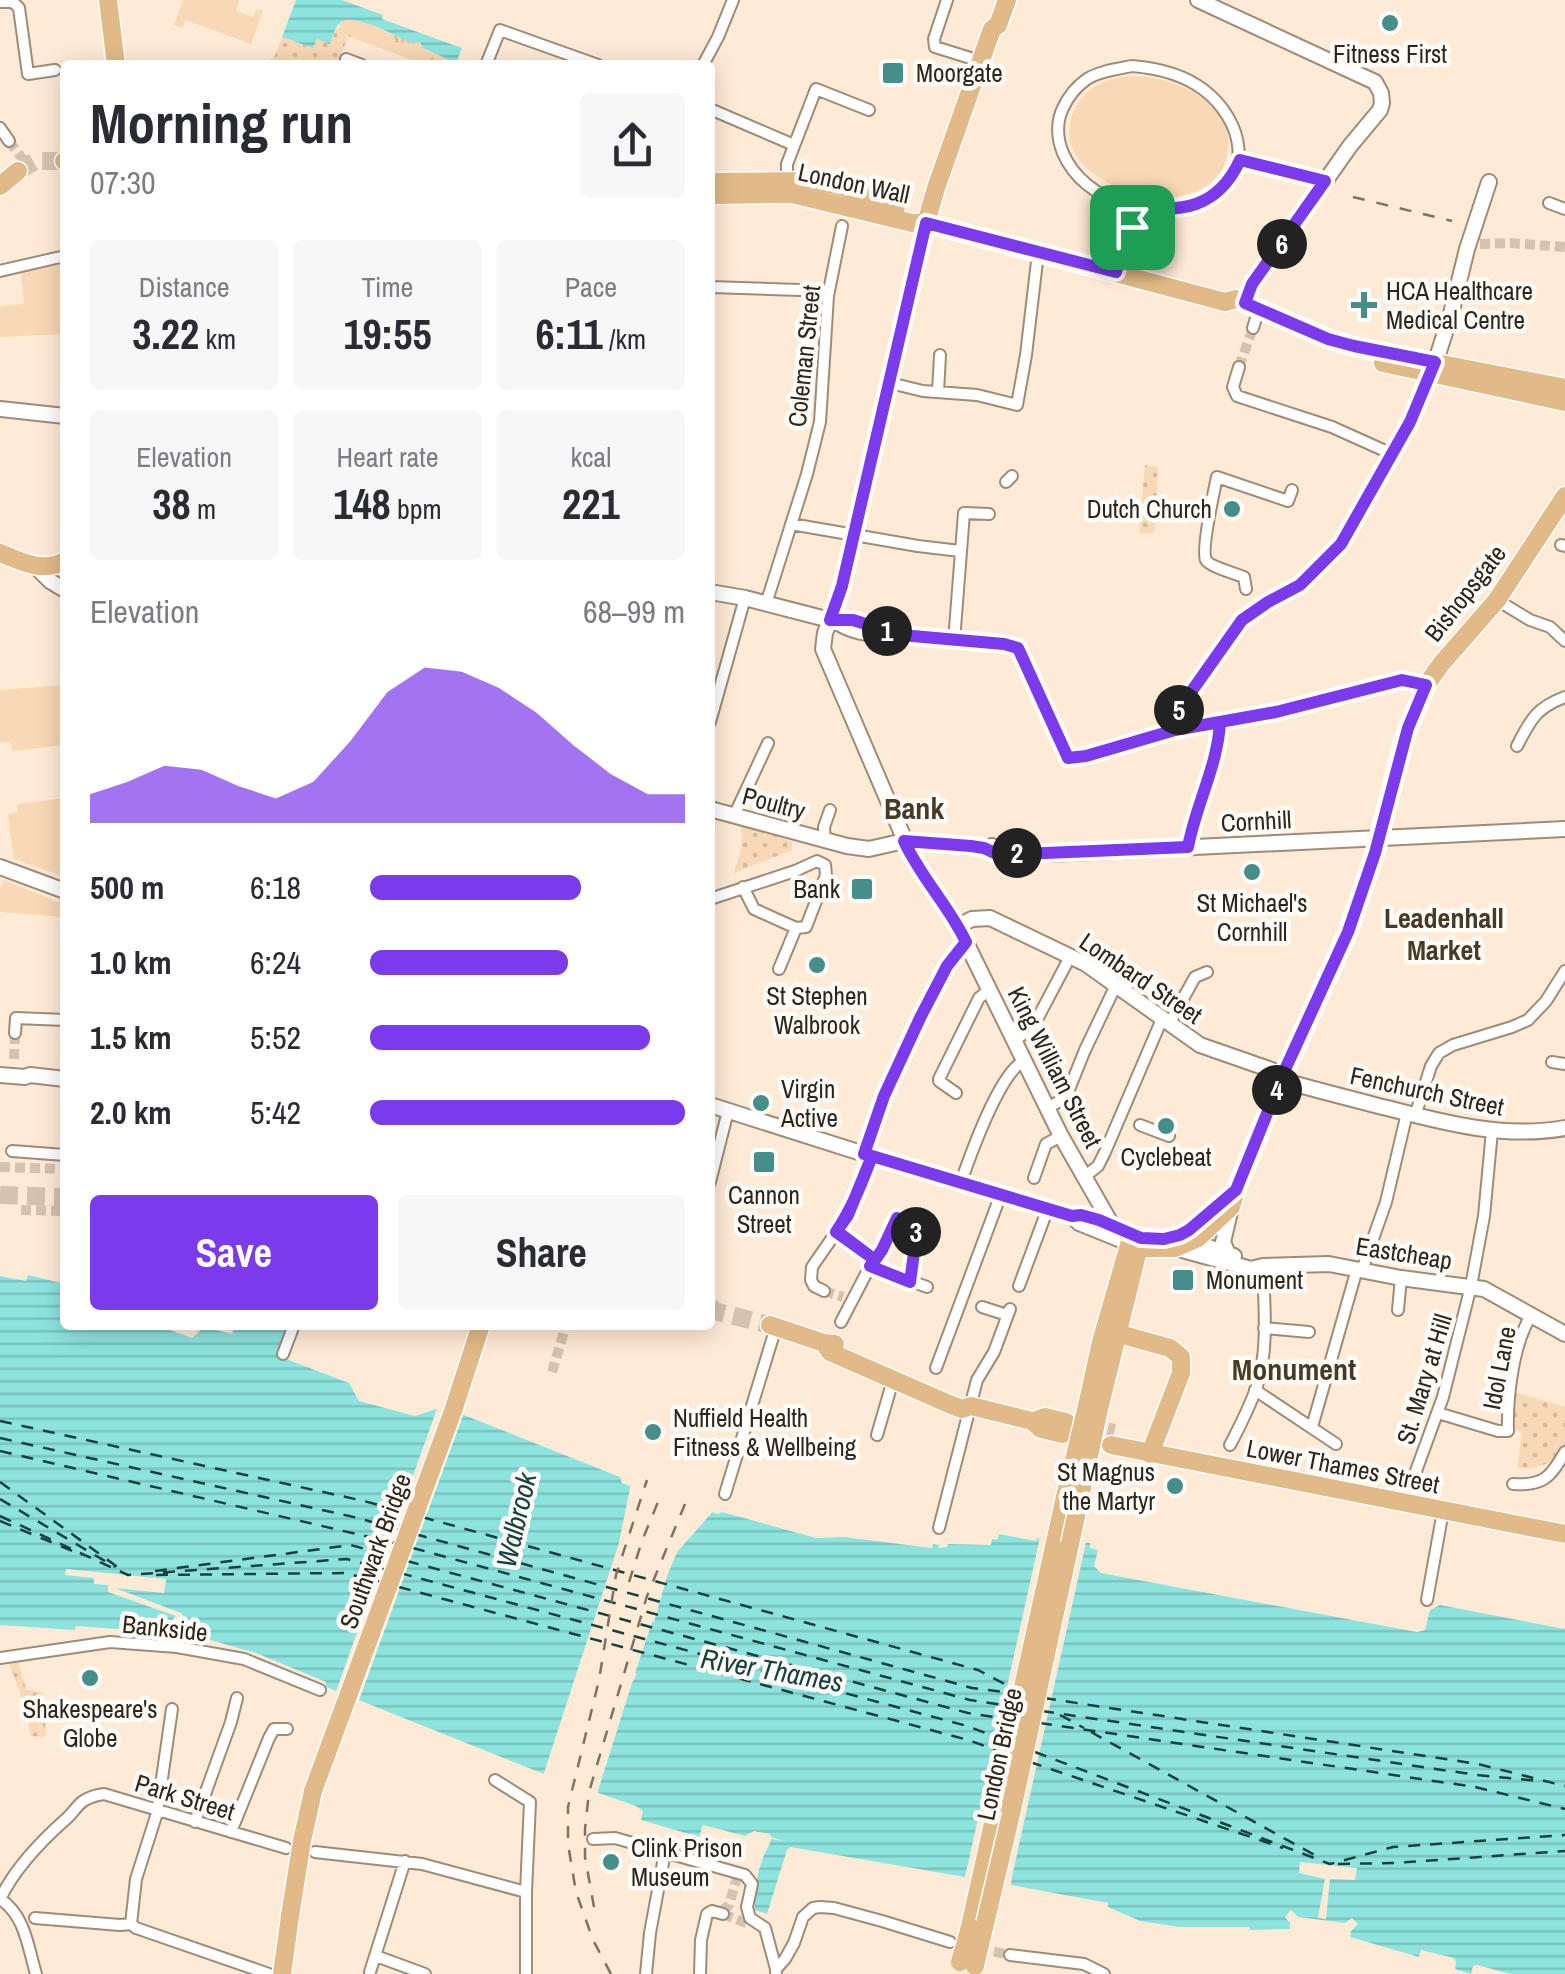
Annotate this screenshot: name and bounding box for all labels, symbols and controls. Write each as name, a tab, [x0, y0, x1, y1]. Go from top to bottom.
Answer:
marker: Fitness First	[1379, 12, 1401, 34]
place label: Fitness First	[1333, 37, 1447, 71]
place label: Moorgate	[916, 56, 1003, 90]
marker: Moorgate	[880, 60, 906, 86]
text: Morning run	[90, 86, 353, 160]
button: share	[580, 93, 685, 198]
street label: London Wall	[795, 155, 913, 211]
text: 07:30	[90, 161, 156, 204]
pin	[1090, 185, 1175, 270]
icon: arrive	[1105, 200, 1160, 255]
pin: 6	[1257, 219, 1307, 269]
text: 6	[1276, 225, 1288, 263]
text: Distance	[139, 268, 229, 306]
text: Time	[362, 268, 413, 306]
text: Pace	[565, 268, 617, 306]
place label: HCA Healthcare Medical Centre	[1386, 274, 1533, 337]
street label: Coleman Street	[780, 283, 828, 429]
marker: HCA Healthcare Medical Centre	[1351, 292, 1377, 318]
text: 3.22	[132, 306, 199, 362]
text: 19:55	[343, 306, 432, 362]
text: 6:11	[536, 306, 603, 362]
text: km	[199, 320, 236, 358]
text: /km	[603, 320, 646, 358]
text: Elevation	[136, 438, 232, 476]
text: Heart rate	[336, 438, 439, 476]
text: kcal	[570, 438, 611, 476]
text: 38	[152, 476, 191, 532]
text: 148	[333, 476, 391, 532]
text: 221	[562, 476, 620, 532]
text: m	[191, 490, 216, 528]
text: bpm	[391, 490, 442, 528]
place label: Dutch Church	[1087, 492, 1212, 526]
marker: Dutch Church	[1221, 498, 1243, 520]
street label: Bishopsgate	[1417, 538, 1513, 648]
text: Elevation	[90, 590, 199, 633]
text: 68–99 m	[583, 590, 685, 633]
pin: 1	[862, 606, 912, 656]
text: 1	[881, 612, 893, 650]
pin: 5	[1154, 685, 1204, 735]
text: 5	[1173, 691, 1185, 729]
street label: Poultry	[739, 778, 810, 828]
district label: Bank	[884, 788, 944, 828]
street label: Cornhill	[1220, 802, 1292, 840]
pin: 2	[992, 828, 1042, 878]
text: 2	[1011, 834, 1023, 872]
marker: St Michael's Cornhill	[1241, 861, 1263, 883]
text: 500 m	[90, 866, 164, 909]
text: 6:18	[250, 866, 301, 909]
place label: Bank	[793, 872, 841, 906]
marker: Bank	[849, 876, 875, 902]
place label: St Michael's Cornhill	[1196, 886, 1308, 949]
district label: Leadenhall Market	[1384, 899, 1504, 969]
street label: Lombard Street	[1073, 924, 1209, 1032]
text: 1.0 km	[90, 941, 172, 984]
text: 6:24	[250, 941, 301, 984]
marker: St Stephen Walbrook	[806, 954, 828, 976]
place label: St Stephen Walbrook	[766, 979, 868, 1042]
street label: King William Street	[1000, 981, 1110, 1154]
text: 1.5 km	[90, 1016, 172, 1059]
text: 5:52	[250, 1016, 301, 1059]
street label: Fenchurch Street	[1347, 1058, 1507, 1124]
pin: 4	[1252, 1065, 1302, 1115]
text: 4	[1271, 1071, 1283, 1109]
place label: Virgin Active	[780, 1072, 838, 1135]
text: 2.0 km	[90, 1091, 172, 1134]
text: 5:42	[250, 1091, 301, 1134]
marker: Virgin Active	[750, 1092, 772, 1114]
marker: Cyclebeat	[1155, 1115, 1177, 1137]
place label: Cyclebeat	[1120, 1140, 1212, 1174]
marker: Cannon Street	[751, 1149, 777, 1175]
place label: Cannon Street	[728, 1178, 800, 1241]
button: Save	[90, 1195, 378, 1310]
button: Share	[398, 1195, 685, 1310]
pin: 3	[891, 1207, 941, 1257]
text: 3	[910, 1213, 922, 1251]
street label: Eastcheap	[1353, 1229, 1455, 1277]
place label: Monument	[1206, 1263, 1303, 1297]
marker: Monument	[1170, 1267, 1196, 1293]
street label: St. Mary at Hill	[1388, 1310, 1460, 1448]
street label: Idol Lane	[1474, 1323, 1524, 1413]
district label: Monument	[1232, 1349, 1356, 1389]
place label: Nuffield Health Fitness & Wellbeing	[673, 1401, 857, 1464]
marker: Nuffield Health Fitness & Wellbeing	[642, 1421, 664, 1443]
street label: Lower Thames Street	[1244, 1431, 1443, 1501]
place label: St Magnus the Martyr	[1057, 1455, 1155, 1518]
water label: Walbrook	[487, 1467, 546, 1571]
street label: Southwark Bridge	[331, 1469, 419, 1633]
marker: St Magnus the Martyr	[1164, 1475, 1186, 1497]
street label: Bankside	[121, 1607, 209, 1649]
water label: River Thames	[698, 1639, 846, 1701]
marker: Shakespeare's Globe	[79, 1667, 101, 1689]
street label: London Bridge	[968, 1685, 1030, 1823]
place label: Shakespeare's Globe	[23, 1692, 157, 1755]
street label: Park Street	[131, 1766, 239, 1828]
place label: Clink Prison Museum	[631, 1831, 743, 1894]
marker: Clink Prison Museum	[600, 1851, 622, 1873]

